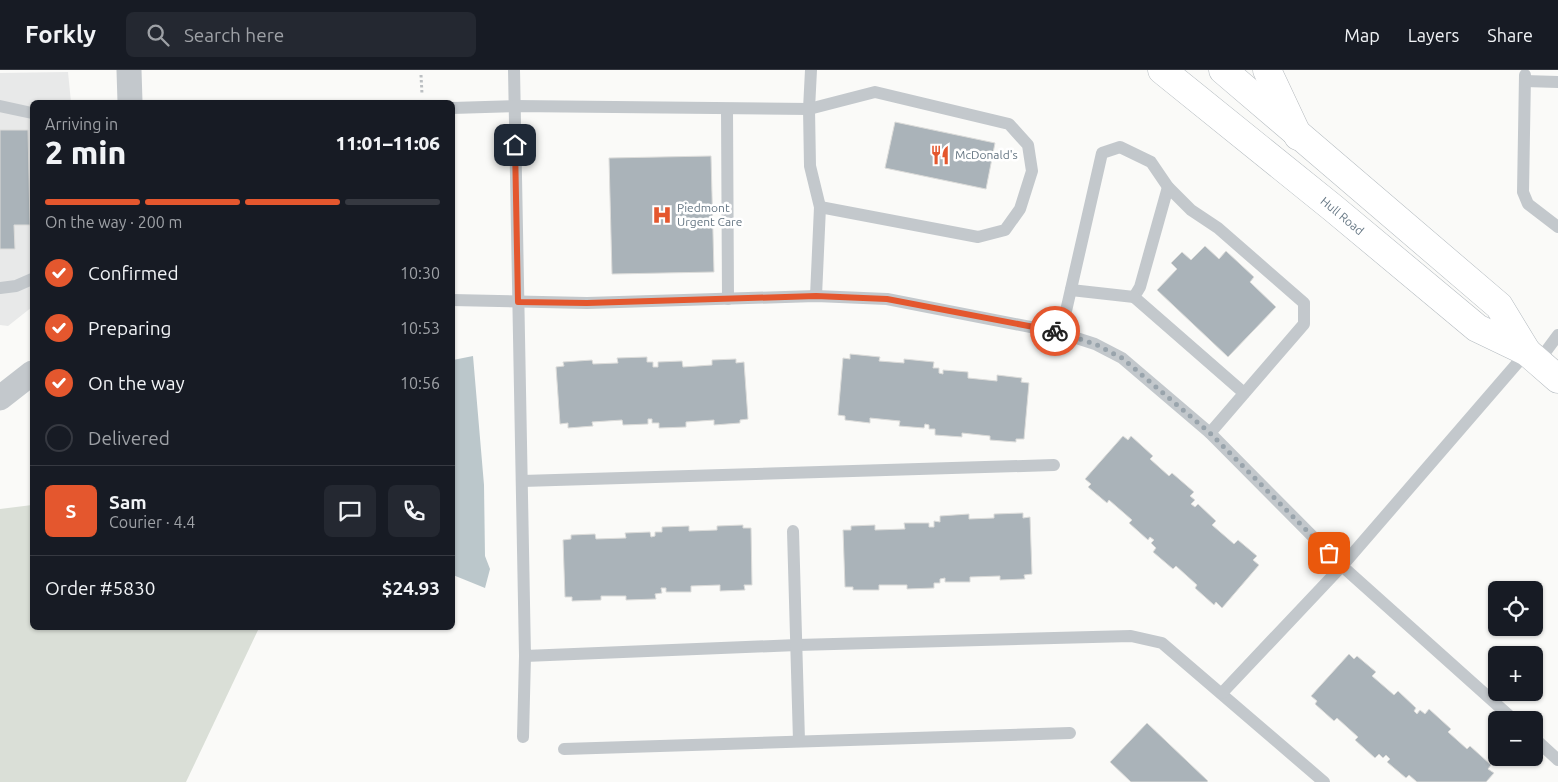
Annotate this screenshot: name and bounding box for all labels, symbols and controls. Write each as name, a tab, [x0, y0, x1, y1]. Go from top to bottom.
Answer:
search box	[126, 12, 476, 57]
text: Forkly	[25, 21, 96, 48]
icon: search	[144, 21, 172, 49]
text: Search here	[184, 24, 284, 46]
text: Map	[1344, 25, 1380, 45]
text: Layers	[1408, 25, 1459, 45]
text: Share	[1487, 25, 1533, 45]
text: Arriving in	[45, 115, 118, 133]
pin	[494, 124, 536, 166]
icon: home	[501, 131, 529, 159]
text: 11:01–11:06	[335, 132, 440, 154]
text: 2 min	[45, 134, 126, 170]
restaurant icon: McDonald's	[929, 144, 951, 166]
place label: McDonald's	[955, 148, 1018, 161]
street label: Hull Road	[1318, 194, 1366, 237]
place label: Piedmont Urgent Care	[677, 201, 742, 228]
hospital icon: Piedmont Urgent Care	[651, 204, 673, 226]
text: On the way · 200 m	[45, 213, 182, 231]
icon: check	[45, 259, 73, 287]
text: Confirmed	[88, 262, 179, 284]
text: 10:30	[400, 264, 440, 282]
courier	[1030, 306, 1080, 356]
icon: check	[45, 314, 73, 342]
text: Preparing	[88, 317, 172, 339]
icon: bike	[1041, 317, 1069, 345]
text: 10:53	[400, 319, 440, 337]
icon: check	[45, 369, 73, 397]
text: On the way	[88, 372, 185, 394]
text: 10:56	[400, 374, 440, 392]
text: Delivered	[88, 427, 170, 449]
button: chat	[324, 485, 376, 537]
button: phone	[388, 485, 440, 537]
text: Sam	[109, 491, 147, 513]
text: S	[66, 500, 76, 522]
text: Courier · 4.4	[109, 513, 195, 531]
pin	[1308, 532, 1350, 574]
icon: bag	[1315, 539, 1343, 567]
text: Order #5830	[45, 577, 155, 599]
text: $24.93	[382, 577, 440, 599]
map controls	[1488, 581, 1543, 766]
button: locate	[1488, 581, 1543, 636]
button: +	[1488, 646, 1543, 701]
button: −	[1488, 711, 1543, 766]

